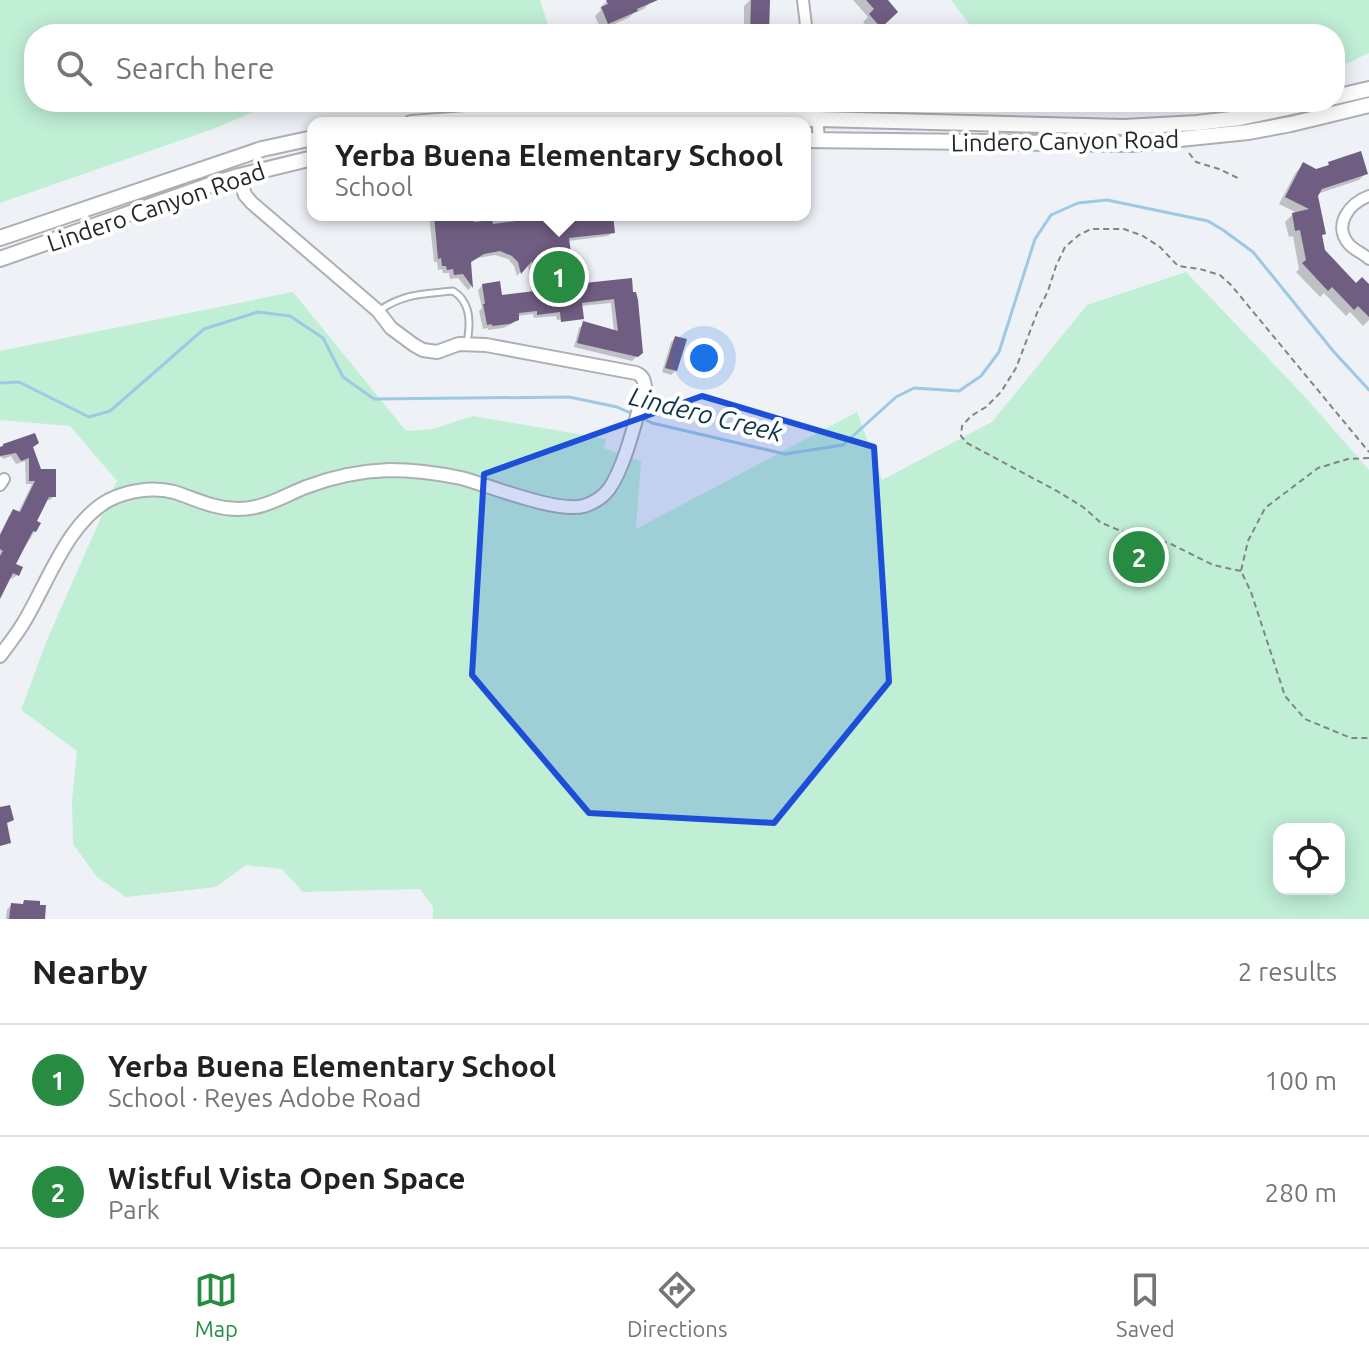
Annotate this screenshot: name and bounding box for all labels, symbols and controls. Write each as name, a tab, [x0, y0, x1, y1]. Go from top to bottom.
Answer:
search box	[24, 24, 1345, 112]
icon: search	[52, 46, 96, 90]
text: Search here	[116, 51, 275, 85]
popup	[307, 117, 811, 221]
street label: Lindero Canyon Road	[951, 126, 1179, 156]
text: Yerba Buena Elementary School	[335, 138, 783, 172]
street label: Lindero Canyon Road	[44, 157, 268, 257]
text: School	[335, 172, 413, 201]
pin: 1	[533, 247, 585, 307]
your location	[684, 338, 724, 378]
water label: Lindero Creek	[626, 381, 786, 447]
pin: 2	[1113, 527, 1165, 587]
map controls	[1273, 823, 1345, 895]
button: locate	[1273, 823, 1345, 895]
text: Nearby	[32, 952, 147, 990]
text: 2 results	[1238, 957, 1337, 986]
text: Yerba Buena Elementary School	[108, 1049, 556, 1083]
text: 1	[51, 1066, 65, 1095]
text: 100 m	[1265, 1066, 1337, 1095]
text: School · Reyes Adobe Road	[108, 1083, 421, 1112]
text: Wistful Vista Open Space	[108, 1161, 466, 1195]
text: 2	[51, 1178, 65, 1207]
text: 280 m	[1265, 1178, 1337, 1207]
text: Park	[108, 1195, 160, 1224]
tab: Map	[194, 1268, 238, 1341]
tab: Directions	[627, 1268, 727, 1341]
tab: Saved	[1116, 1268, 1175, 1341]

